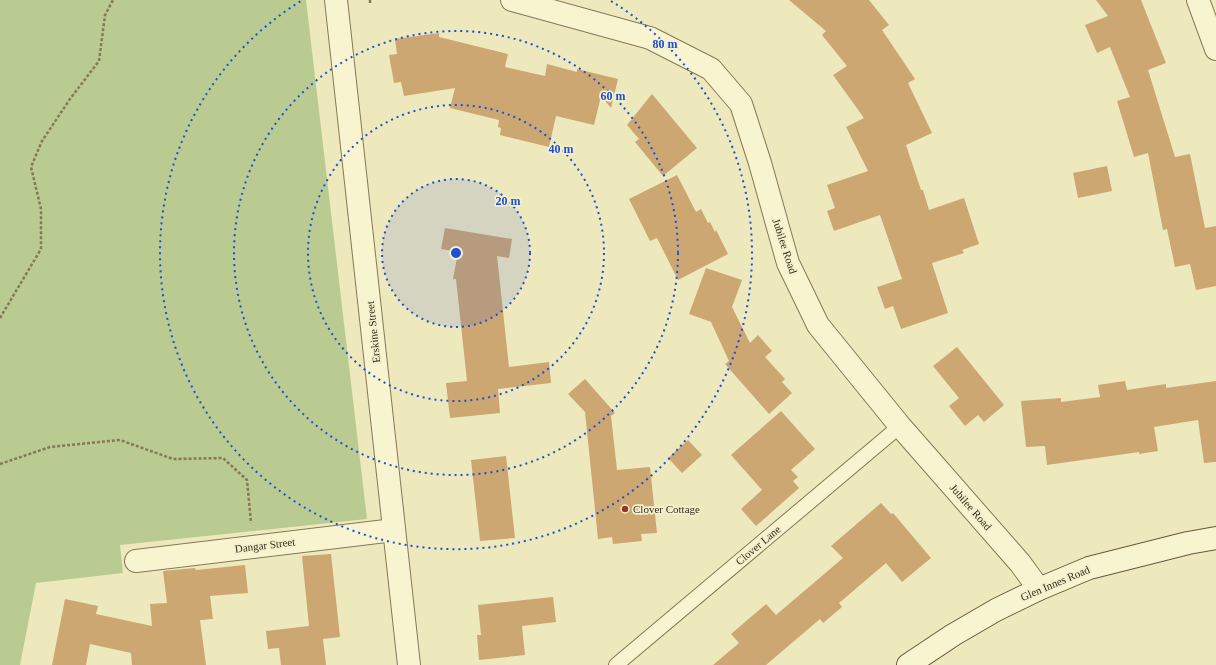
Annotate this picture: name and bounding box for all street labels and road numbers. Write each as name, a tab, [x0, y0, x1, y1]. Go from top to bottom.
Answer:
street label: Jubilee Road	[770, 217, 800, 275]
street label: Erskine Street	[364, 301, 382, 363]
street label: Jubilee Road	[948, 482, 995, 533]
street label: Clover Lane	[733, 523, 783, 567]
street label: Dangar Street	[234, 535, 296, 555]
street label: Glen Innes Road	[1019, 563, 1092, 603]

